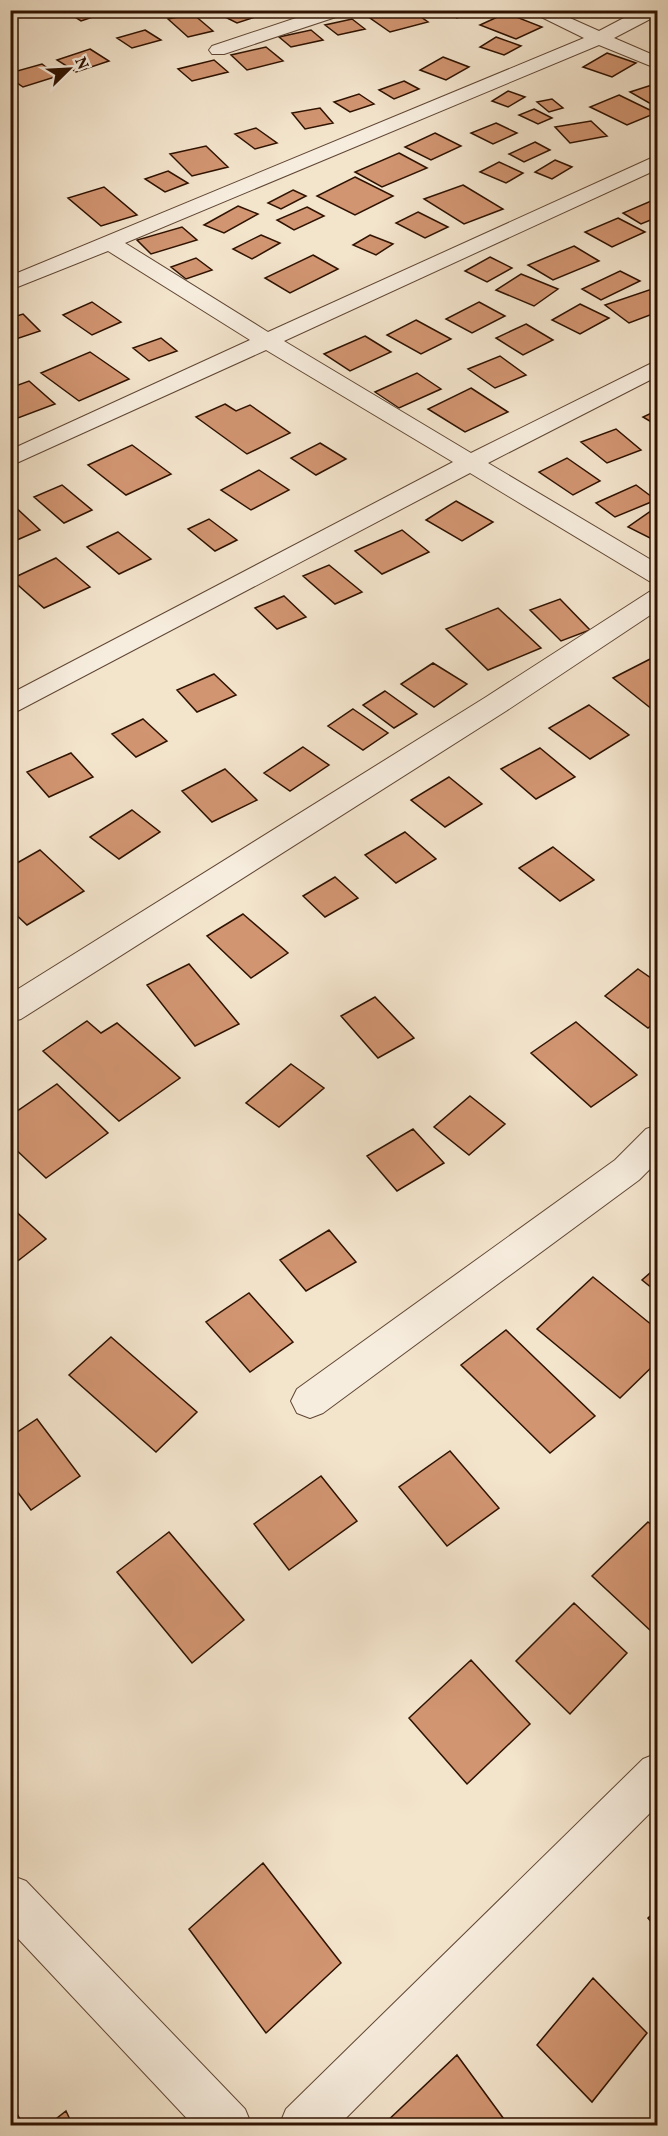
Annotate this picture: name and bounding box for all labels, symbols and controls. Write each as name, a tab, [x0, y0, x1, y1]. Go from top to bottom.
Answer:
north arrow	[39, 39, 99, 99]
text: N	[68, 54, 93, 74]

